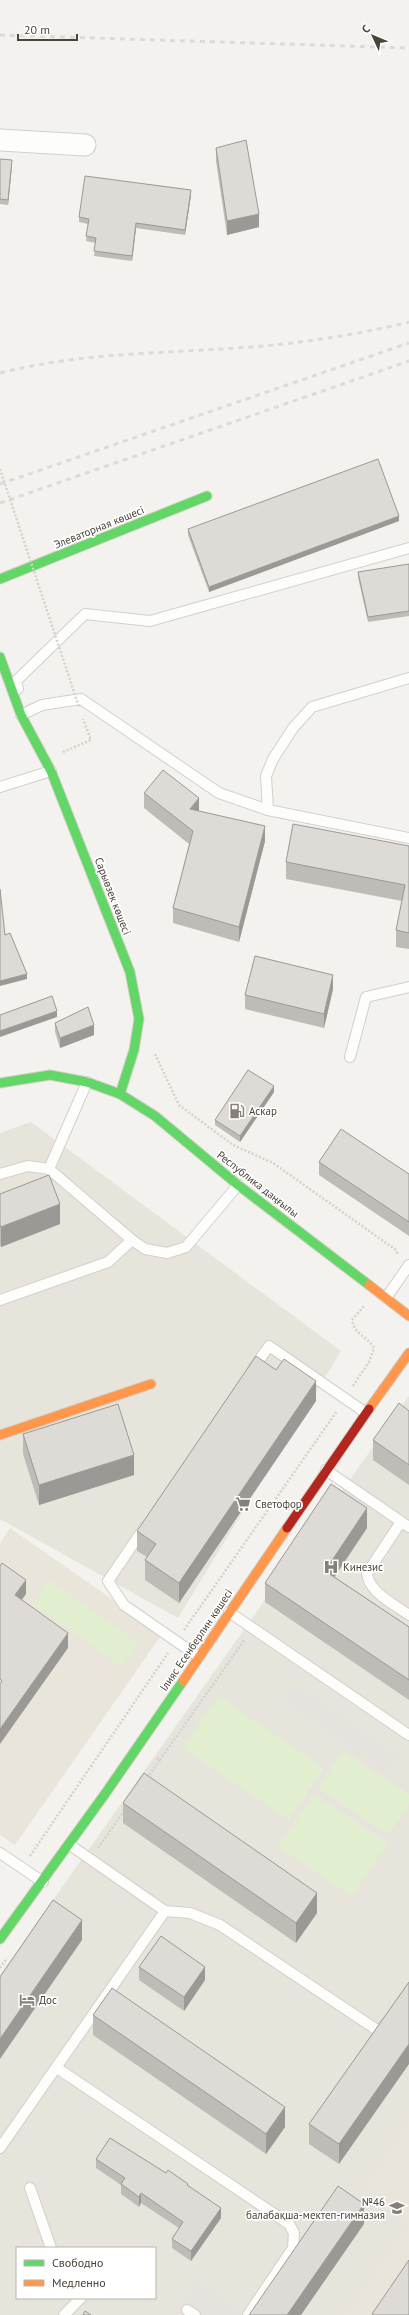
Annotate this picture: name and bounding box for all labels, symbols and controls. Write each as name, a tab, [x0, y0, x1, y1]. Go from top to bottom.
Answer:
scale bar	[18, 16, 77, 42]
north arrow	[353, 16, 393, 56]
text: 20 m	[24, 22, 50, 37]
text: С	[359, 22, 373, 36]
street label: Элеваторная көшесі	[52, 502, 146, 552]
street label: Сарыөзек көшесі	[92, 855, 134, 937]
fuel station icon: Аскар	[228, 1102, 246, 1120]
place label: Аскар	[249, 1104, 277, 1118]
street label: Республика даңғылы	[214, 1148, 302, 1220]
supermarket icon: Светофор	[234, 1495, 252, 1513]
place label: Светофор	[255, 1497, 302, 1511]
hospital icon: Кинезис	[322, 1558, 340, 1576]
place label: Кинезис	[343, 1560, 383, 1574]
street label: Ілияс Есенберлин көшесі	[157, 1586, 235, 1694]
hotel icon: Дос	[18, 1991, 36, 2009]
place label: Дос	[39, 1993, 57, 2007]
place label: №46 балабақша-мектеп-гимназия	[246, 2195, 385, 2222]
school or university icon: №46 балабақша-мектеп-гимназия	[388, 2199, 406, 2217]
legend	[16, 2247, 156, 2299]
text: Свободно	[52, 2255, 103, 2270]
text: Медленно	[52, 2275, 106, 2290]

